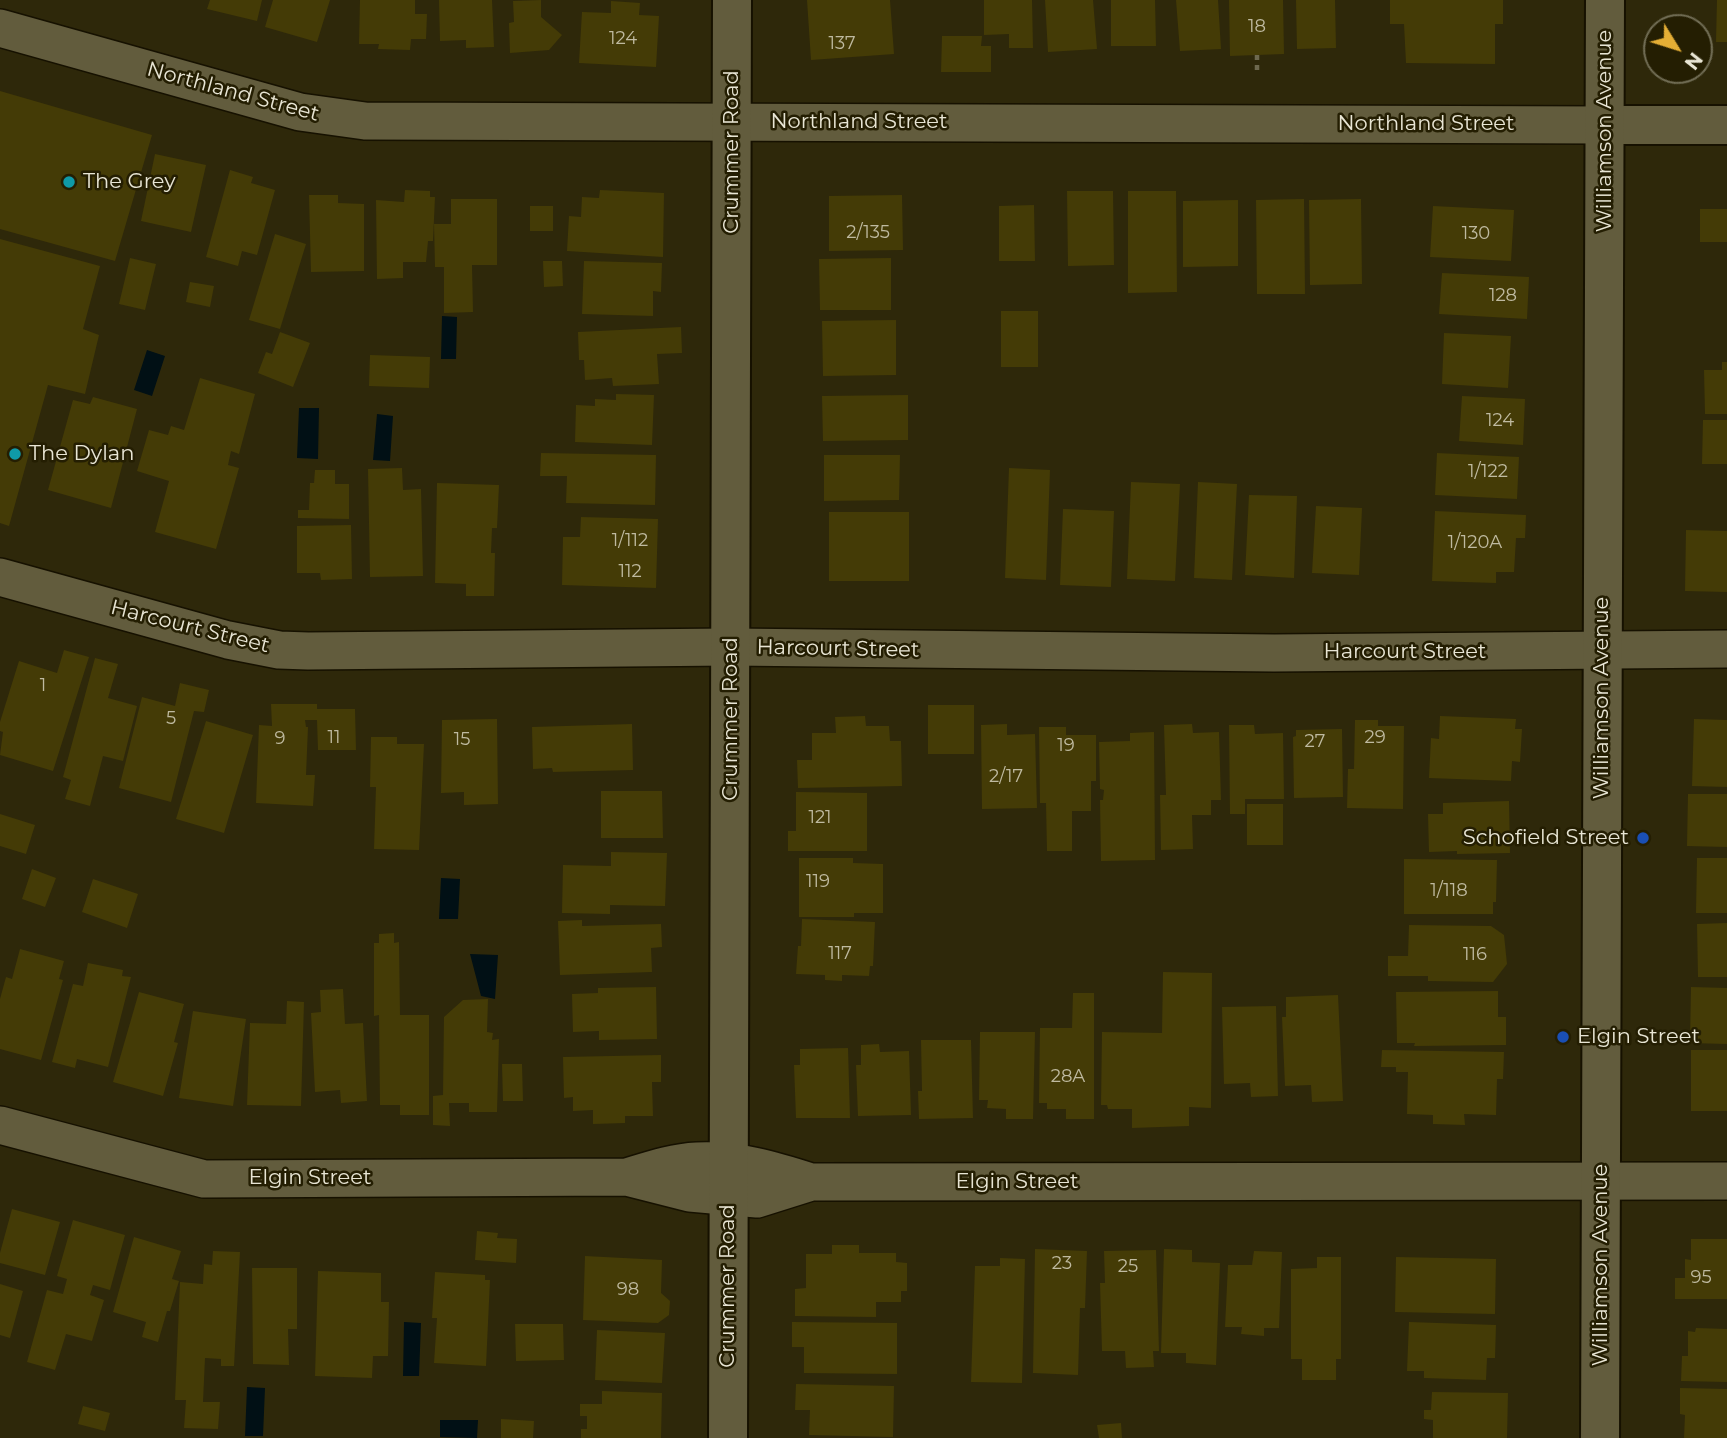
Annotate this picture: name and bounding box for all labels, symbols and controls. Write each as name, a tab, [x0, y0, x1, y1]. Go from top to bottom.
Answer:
north arrow	[1643, 14, 1713, 84]
house number: 18	[1248, 16, 1266, 38]
house number: 124	[609, 28, 637, 50]
street label: Williamson Avenue	[1592, 30, 1618, 232]
house number: 137	[828, 33, 856, 55]
text: N	[1680, 48, 1707, 74]
street label: Northland Street	[144, 57, 322, 127]
street label: Crummer Road	[719, 70, 745, 234]
street label: Northland Street	[770, 109, 948, 135]
street label: Northland Street	[1337, 111, 1515, 137]
place label: The Grey	[83, 169, 176, 195]
marker: The Grey	[61, 174, 77, 190]
house number: 2/135	[846, 222, 890, 244]
house number: 130	[1462, 223, 1490, 245]
house number: 128	[1489, 285, 1517, 307]
house number: 124	[1486, 410, 1514, 432]
place label: The Dylan	[29, 441, 134, 467]
marker: The Dylan	[7, 446, 23, 462]
house number: 1/122	[1468, 461, 1508, 483]
house number: 1/112	[612, 530, 648, 552]
house number: 1/120A	[1448, 532, 1502, 554]
house number: 112	[618, 561, 642, 583]
street label: Harcourt Street	[108, 595, 272, 659]
street label: Williamson Avenue	[1589, 597, 1615, 799]
street label: Harcourt Street	[756, 635, 920, 663]
street label: Crummer Road	[718, 637, 744, 801]
street label: Harcourt Street	[1324, 639, 1486, 665]
house number: 1	[40, 675, 46, 697]
house number: 5	[166, 708, 176, 730]
house number: 11	[328, 727, 340, 749]
house number: 29	[1364, 727, 1386, 749]
house number: 9	[275, 728, 285, 750]
house number: 15	[454, 729, 470, 751]
house number: 27	[1305, 731, 1325, 753]
house number: 19	[1057, 735, 1075, 757]
house number: 2/17	[989, 766, 1023, 788]
house number: 121	[808, 807, 832, 829]
place label: Schofield Street	[1463, 825, 1629, 851]
marker: Schofield Street	[1635, 830, 1651, 846]
house number: 119	[806, 871, 830, 893]
house number: 1/118	[1430, 880, 1468, 902]
house number: 117	[828, 943, 852, 965]
house number: 116	[1463, 944, 1487, 966]
place label: Elgin Street	[1577, 1024, 1700, 1050]
marker: Elgin Street	[1555, 1029, 1571, 1045]
house number: 28A	[1051, 1066, 1085, 1088]
street label: Williamson Avenue	[1588, 1164, 1614, 1366]
street label: Elgin Street	[249, 1165, 371, 1191]
street label: Elgin Street	[956, 1169, 1078, 1195]
street label: Crummer Road	[715, 1204, 741, 1368]
house number: 23	[1052, 1253, 1072, 1275]
house number: 25	[1118, 1256, 1138, 1278]
house number: 95	[1690, 1267, 1712, 1289]
house number: 98	[617, 1279, 639, 1301]

